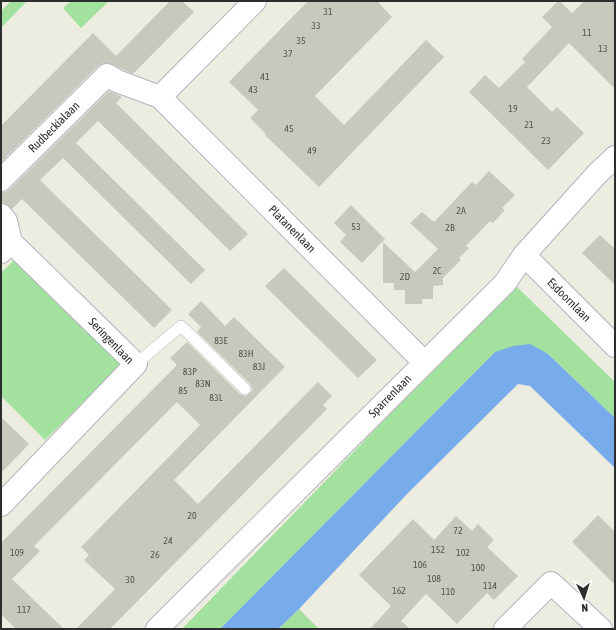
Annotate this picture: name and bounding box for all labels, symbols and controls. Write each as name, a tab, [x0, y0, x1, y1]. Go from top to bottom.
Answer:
house number: 31	[323, 6, 333, 17]
house number: 33	[311, 20, 321, 31]
house number: 11	[582, 27, 592, 38]
house number: 35	[296, 35, 306, 46]
house number: 13	[598, 43, 608, 54]
house number: 37	[283, 48, 293, 59]
house number: 41	[260, 71, 270, 82]
house number: 43	[248, 84, 258, 95]
street label: Rudbeckialaan	[26, 99, 82, 155]
house number: 19	[508, 103, 518, 114]
house number: 21	[524, 119, 534, 130]
house number: 45	[284, 123, 294, 134]
house number: 23	[541, 135, 551, 146]
house number: 49	[307, 145, 317, 156]
street label: Platanenlaan	[266, 203, 318, 255]
house number: 2A	[456, 205, 466, 216]
house number: 53	[351, 221, 361, 232]
house number: 2B	[445, 222, 455, 233]
house number: 2C	[432, 265, 442, 276]
house number: 2D	[400, 271, 411, 282]
street label: Esdoornlaan	[544, 275, 594, 325]
street label: Seringenlaan	[85, 315, 137, 367]
house number: 83E	[214, 335, 229, 346]
house number: 83H	[238, 348, 254, 359]
house number: 83J	[253, 361, 265, 372]
house number: 83P	[183, 366, 197, 377]
street label: Sparrenlaan	[366, 372, 414, 420]
house number: 83N	[195, 378, 211, 389]
house number: 85	[178, 385, 188, 396]
house number: 83L	[209, 392, 223, 403]
house number: 20	[187, 510, 197, 521]
house number: 72	[453, 525, 463, 536]
house number: 24	[163, 535, 173, 546]
house number: 152	[431, 544, 445, 555]
house number: 109	[10, 547, 24, 558]
house number: 102	[456, 547, 470, 558]
house number: 26	[150, 549, 160, 560]
house number: 106	[413, 559, 427, 570]
house number: 100	[471, 562, 485, 573]
house number: 108	[427, 573, 441, 584]
house number: 30	[125, 574, 135, 585]
north arrow	[564, 578, 604, 618]
house number: 114	[483, 580, 497, 591]
house number: 162	[392, 585, 406, 596]
house number: 110	[441, 586, 455, 597]
text: N	[581, 602, 588, 614]
house number: 117	[17, 604, 31, 615]

